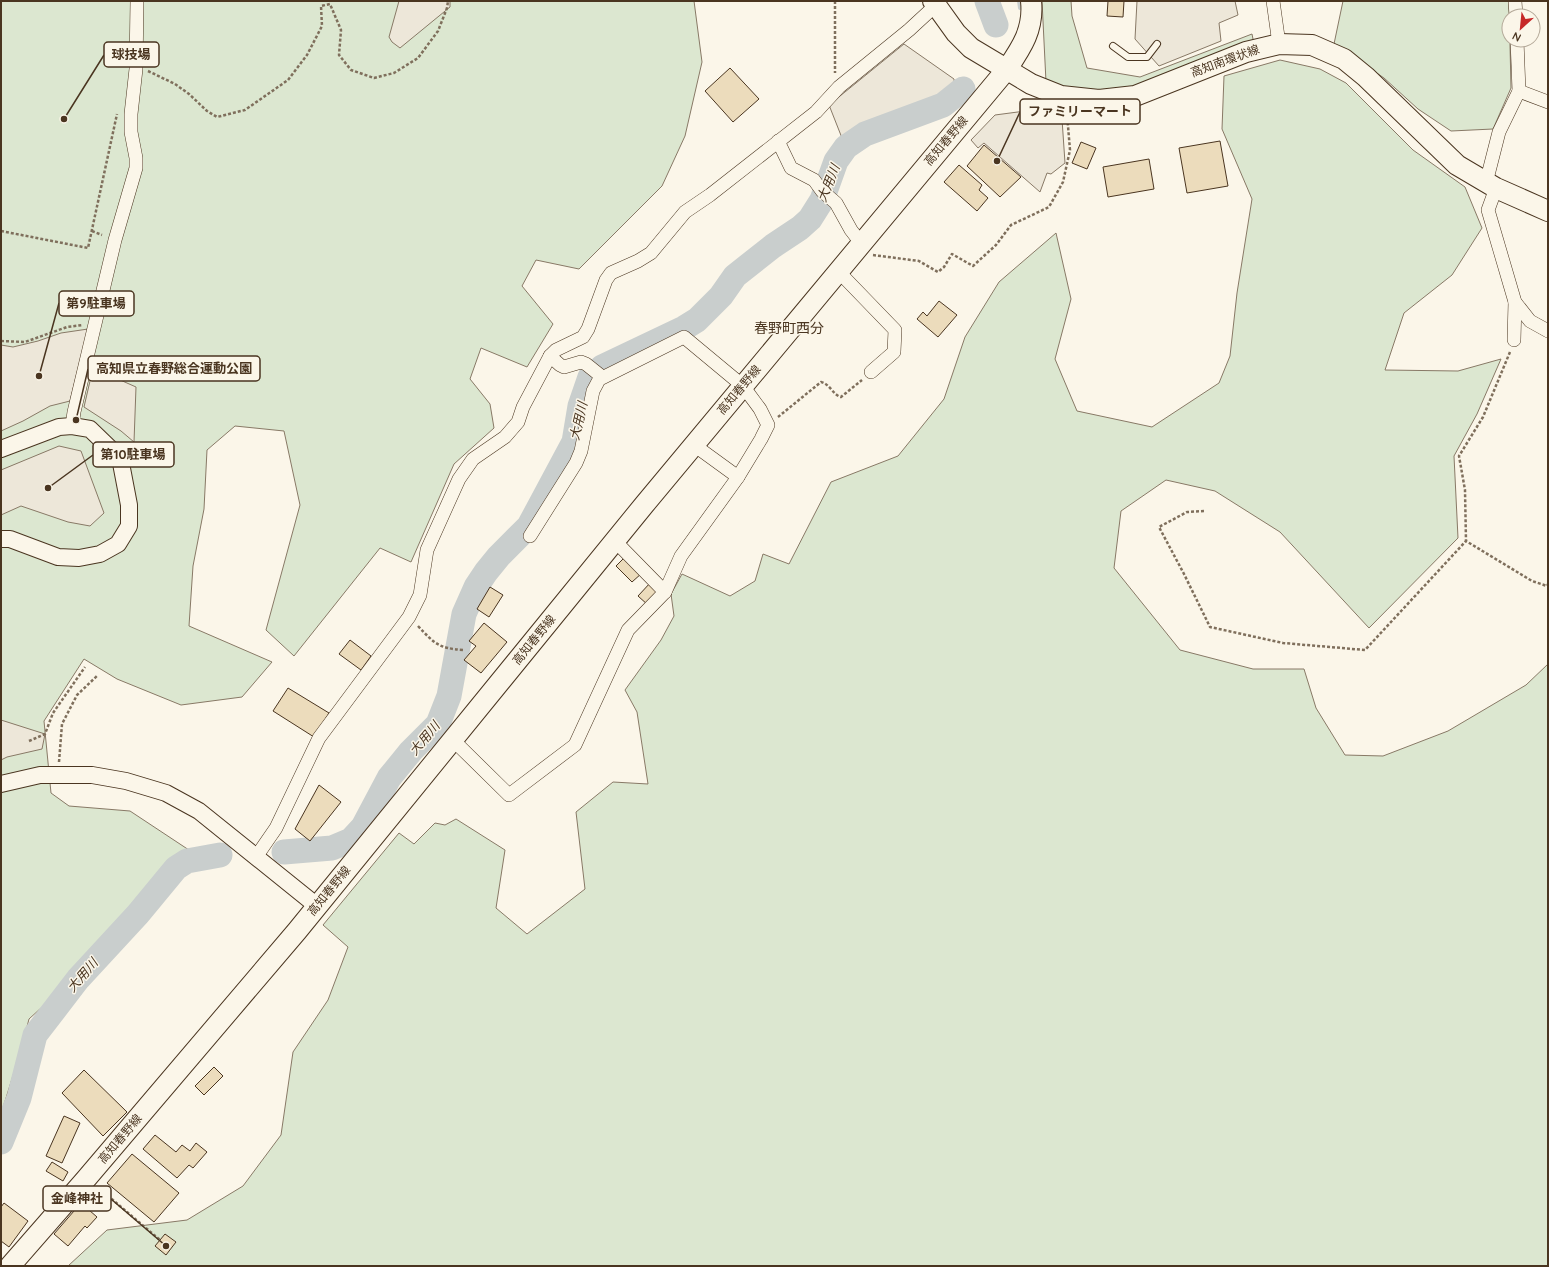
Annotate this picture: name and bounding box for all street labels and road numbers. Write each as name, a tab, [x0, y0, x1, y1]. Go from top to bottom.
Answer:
street label: 高知南環状線	[1188, 41, 1261, 80]
street label: 高知春野線	[921, 113, 971, 168]
street label: 高知春野線	[714, 362, 764, 417]
street label: 高知春野線	[509, 612, 558, 668]
street label: 高知春野線	[304, 863, 353, 919]
street label: 高知春野線	[95, 1111, 145, 1166]

